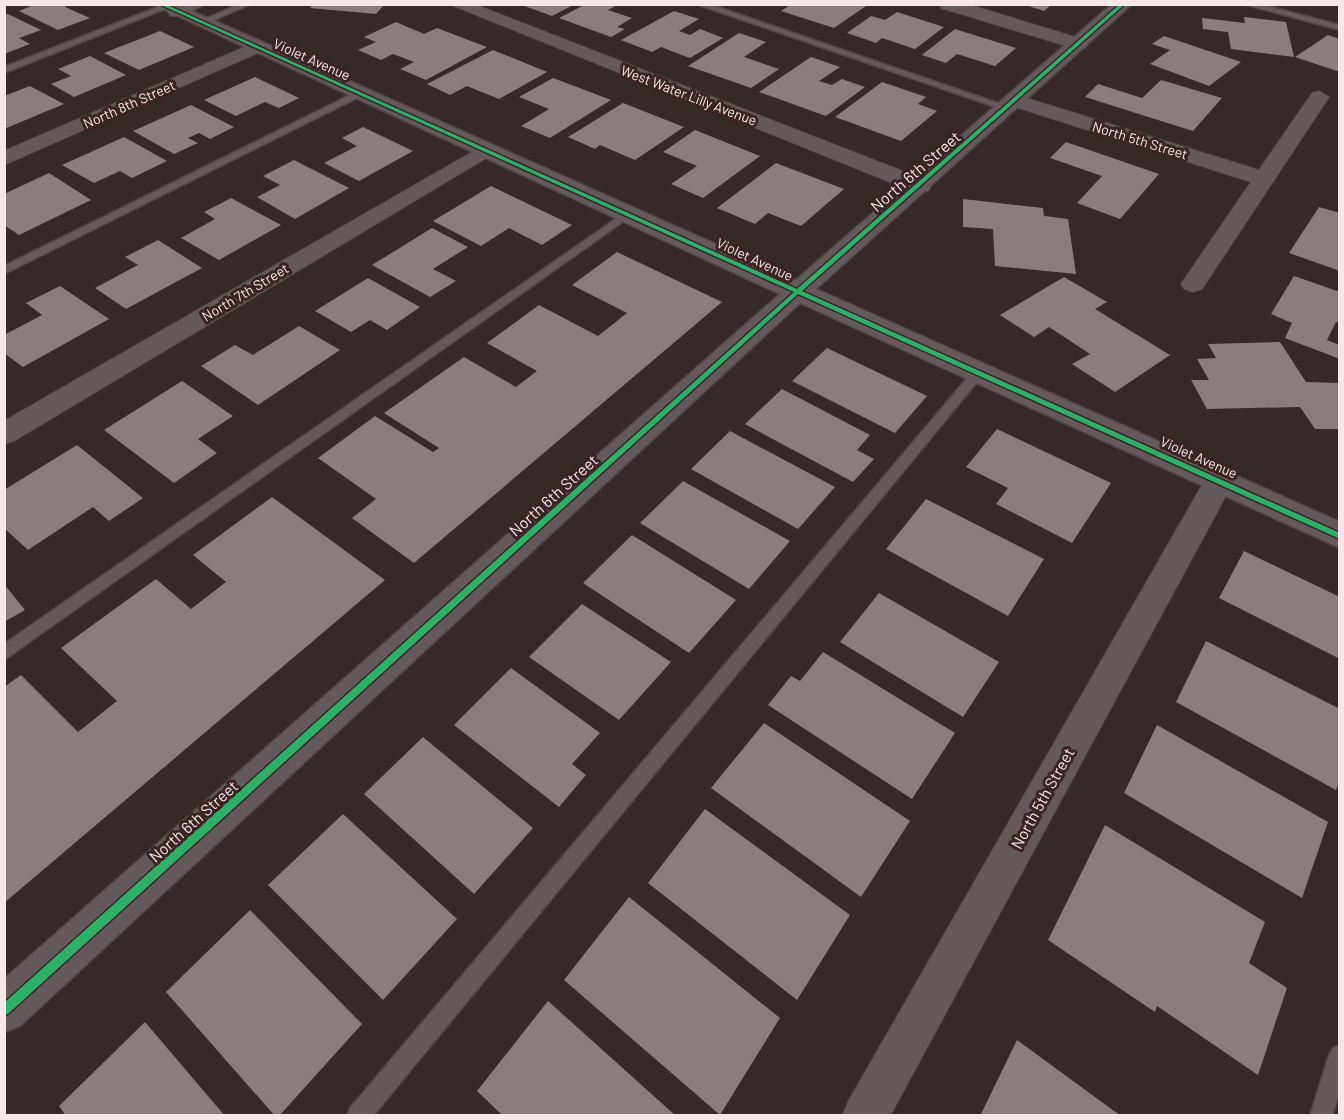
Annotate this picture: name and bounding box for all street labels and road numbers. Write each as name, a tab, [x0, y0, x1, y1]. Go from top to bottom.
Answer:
street label: Violet Avenue	[271, 34, 353, 84]
street label: West Water Lilly Avenue	[619, 61, 759, 129]
street label: North 8th Street	[80, 76, 178, 132]
street label: North 5th Street	[1090, 117, 1190, 163]
street label: North 6th Street	[866, 127, 964, 215]
street label: Violet Avenue	[714, 234, 796, 284]
street label: North 7th Street	[199, 259, 291, 325]
street label: Violet Avenue	[1158, 432, 1240, 482]
street label: North 6th Street	[505, 450, 601, 540]
street label: North 5th Street	[1006, 744, 1078, 852]
street label: North 6th Street	[145, 776, 241, 866]

